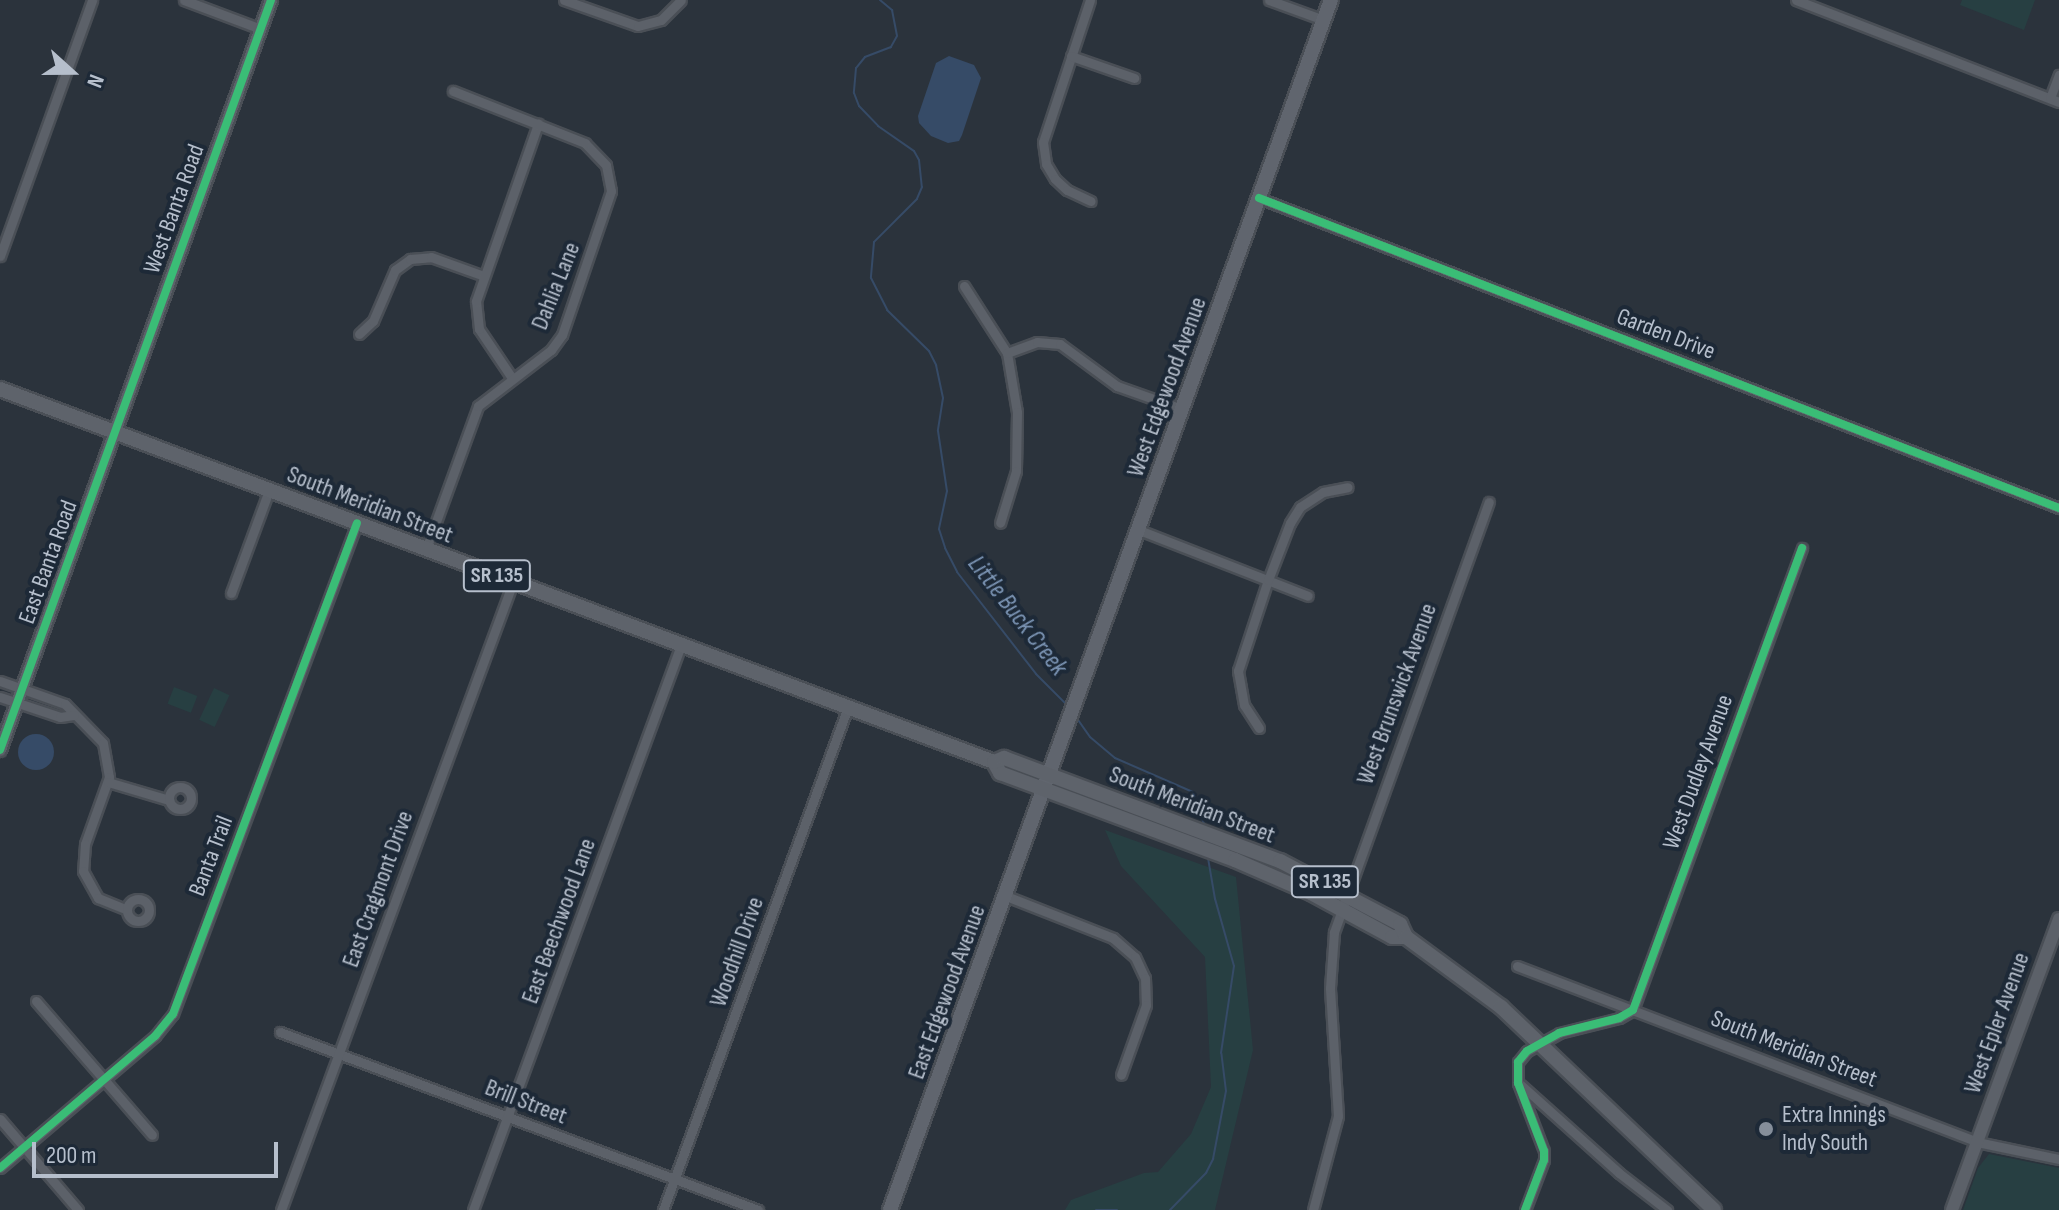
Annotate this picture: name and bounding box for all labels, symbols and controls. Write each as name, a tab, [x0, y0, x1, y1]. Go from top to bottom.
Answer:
north arrow	[32, 32, 112, 112]
text: N	[80, 70, 110, 91]
street label: West Banta Road	[137, 141, 211, 277]
street label: Dahlia Lane	[525, 238, 587, 334]
street label: West Edgewood Avenue	[1121, 293, 1213, 481]
street label: Garden Drive	[1613, 302, 1719, 366]
street label: South Meridian Street	[283, 460, 457, 550]
street label: East Banta Road	[12, 496, 84, 628]
water label: Little Buck Creek	[960, 550, 1074, 682]
road number: SR 135	[461, 558, 533, 594]
street label: West Brunswick Avenue	[1351, 600, 1443, 788]
street label: West Dudley Avenue	[1657, 691, 1739, 853]
street label: South Meridian Street	[1105, 760, 1279, 850]
street label: East Cragmont Drive	[336, 807, 420, 971]
street label: Banta Trail	[183, 812, 239, 900]
street label: East Beechwood Lane	[516, 835, 602, 1007]
road number: SR 135	[1289, 864, 1361, 900]
street label: Woodhill Drive	[704, 893, 770, 1011]
street label: East Edgewood Avenue	[902, 901, 992, 1083]
street label: West Epler Avenue	[1958, 949, 2036, 1097]
street label: South Meridian Street	[1707, 1004, 1881, 1094]
street label: Brill Street	[481, 1073, 571, 1131]
place label: Extra Innings Indy South	[1782, 1101, 1886, 1157]
marker: Extra Innings Indy South	[1757, 1120, 1775, 1138]
scale bar	[36, 1126, 282, 1176]
text: 200 m	[46, 1141, 97, 1170]

